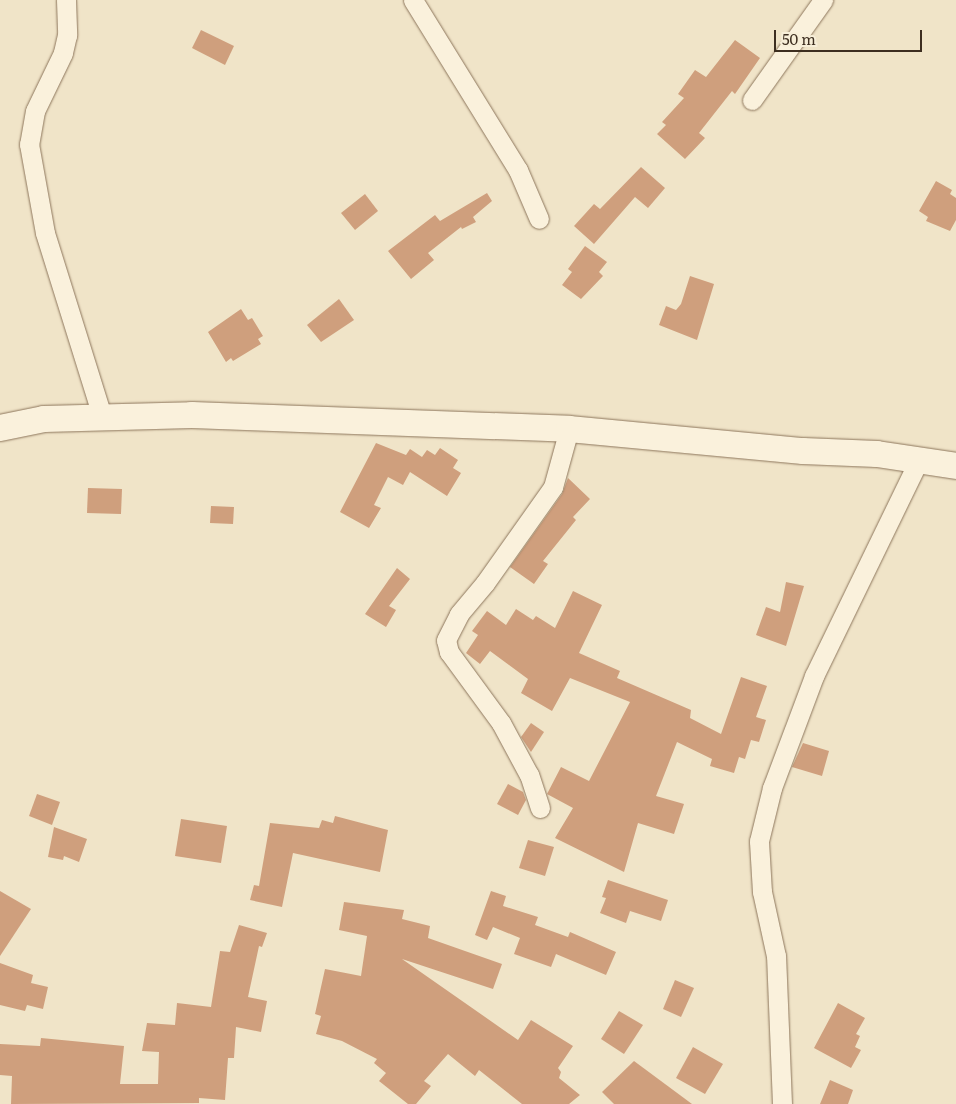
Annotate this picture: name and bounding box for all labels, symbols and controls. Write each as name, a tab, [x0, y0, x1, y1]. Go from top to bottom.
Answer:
scale bar	[776, 20, 924, 52]
text: 50 m	[782, 27, 816, 50]

